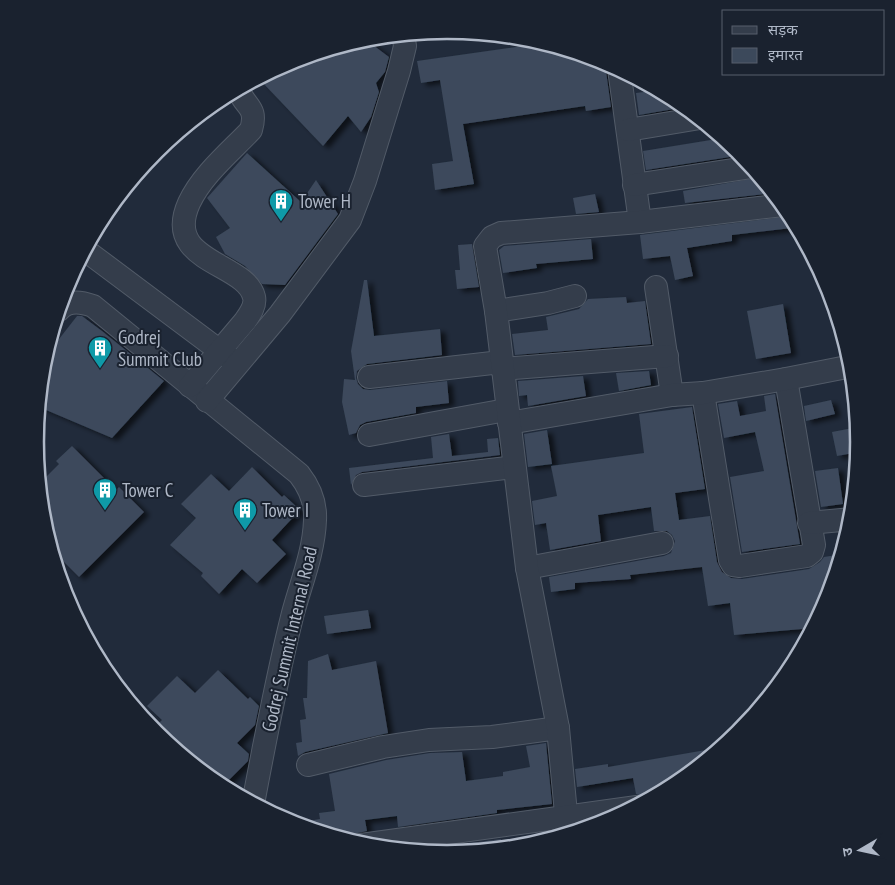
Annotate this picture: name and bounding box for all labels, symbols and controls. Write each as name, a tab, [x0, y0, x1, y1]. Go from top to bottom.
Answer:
legend	[722, 10, 885, 75]
text: सड़क	[768, 20, 798, 39]
text: इमारत	[768, 45, 803, 64]
building icon: Tower H	[268, 188, 294, 222]
place label: Tower H	[298, 189, 351, 213]
place label: Godrej Summit Club	[118, 325, 202, 371]
building icon: Godrej Summit Club	[87, 335, 113, 369]
building icon: Tower C	[92, 477, 118, 511]
place label: Tower C	[122, 478, 174, 502]
building icon: Tower I	[232, 497, 258, 531]
place label: Tower I	[262, 498, 309, 522]
street label: Godrej Summit Internal Road	[256, 544, 322, 734]
north arrow	[835, 825, 885, 875]
text: उ	[838, 846, 857, 857]

